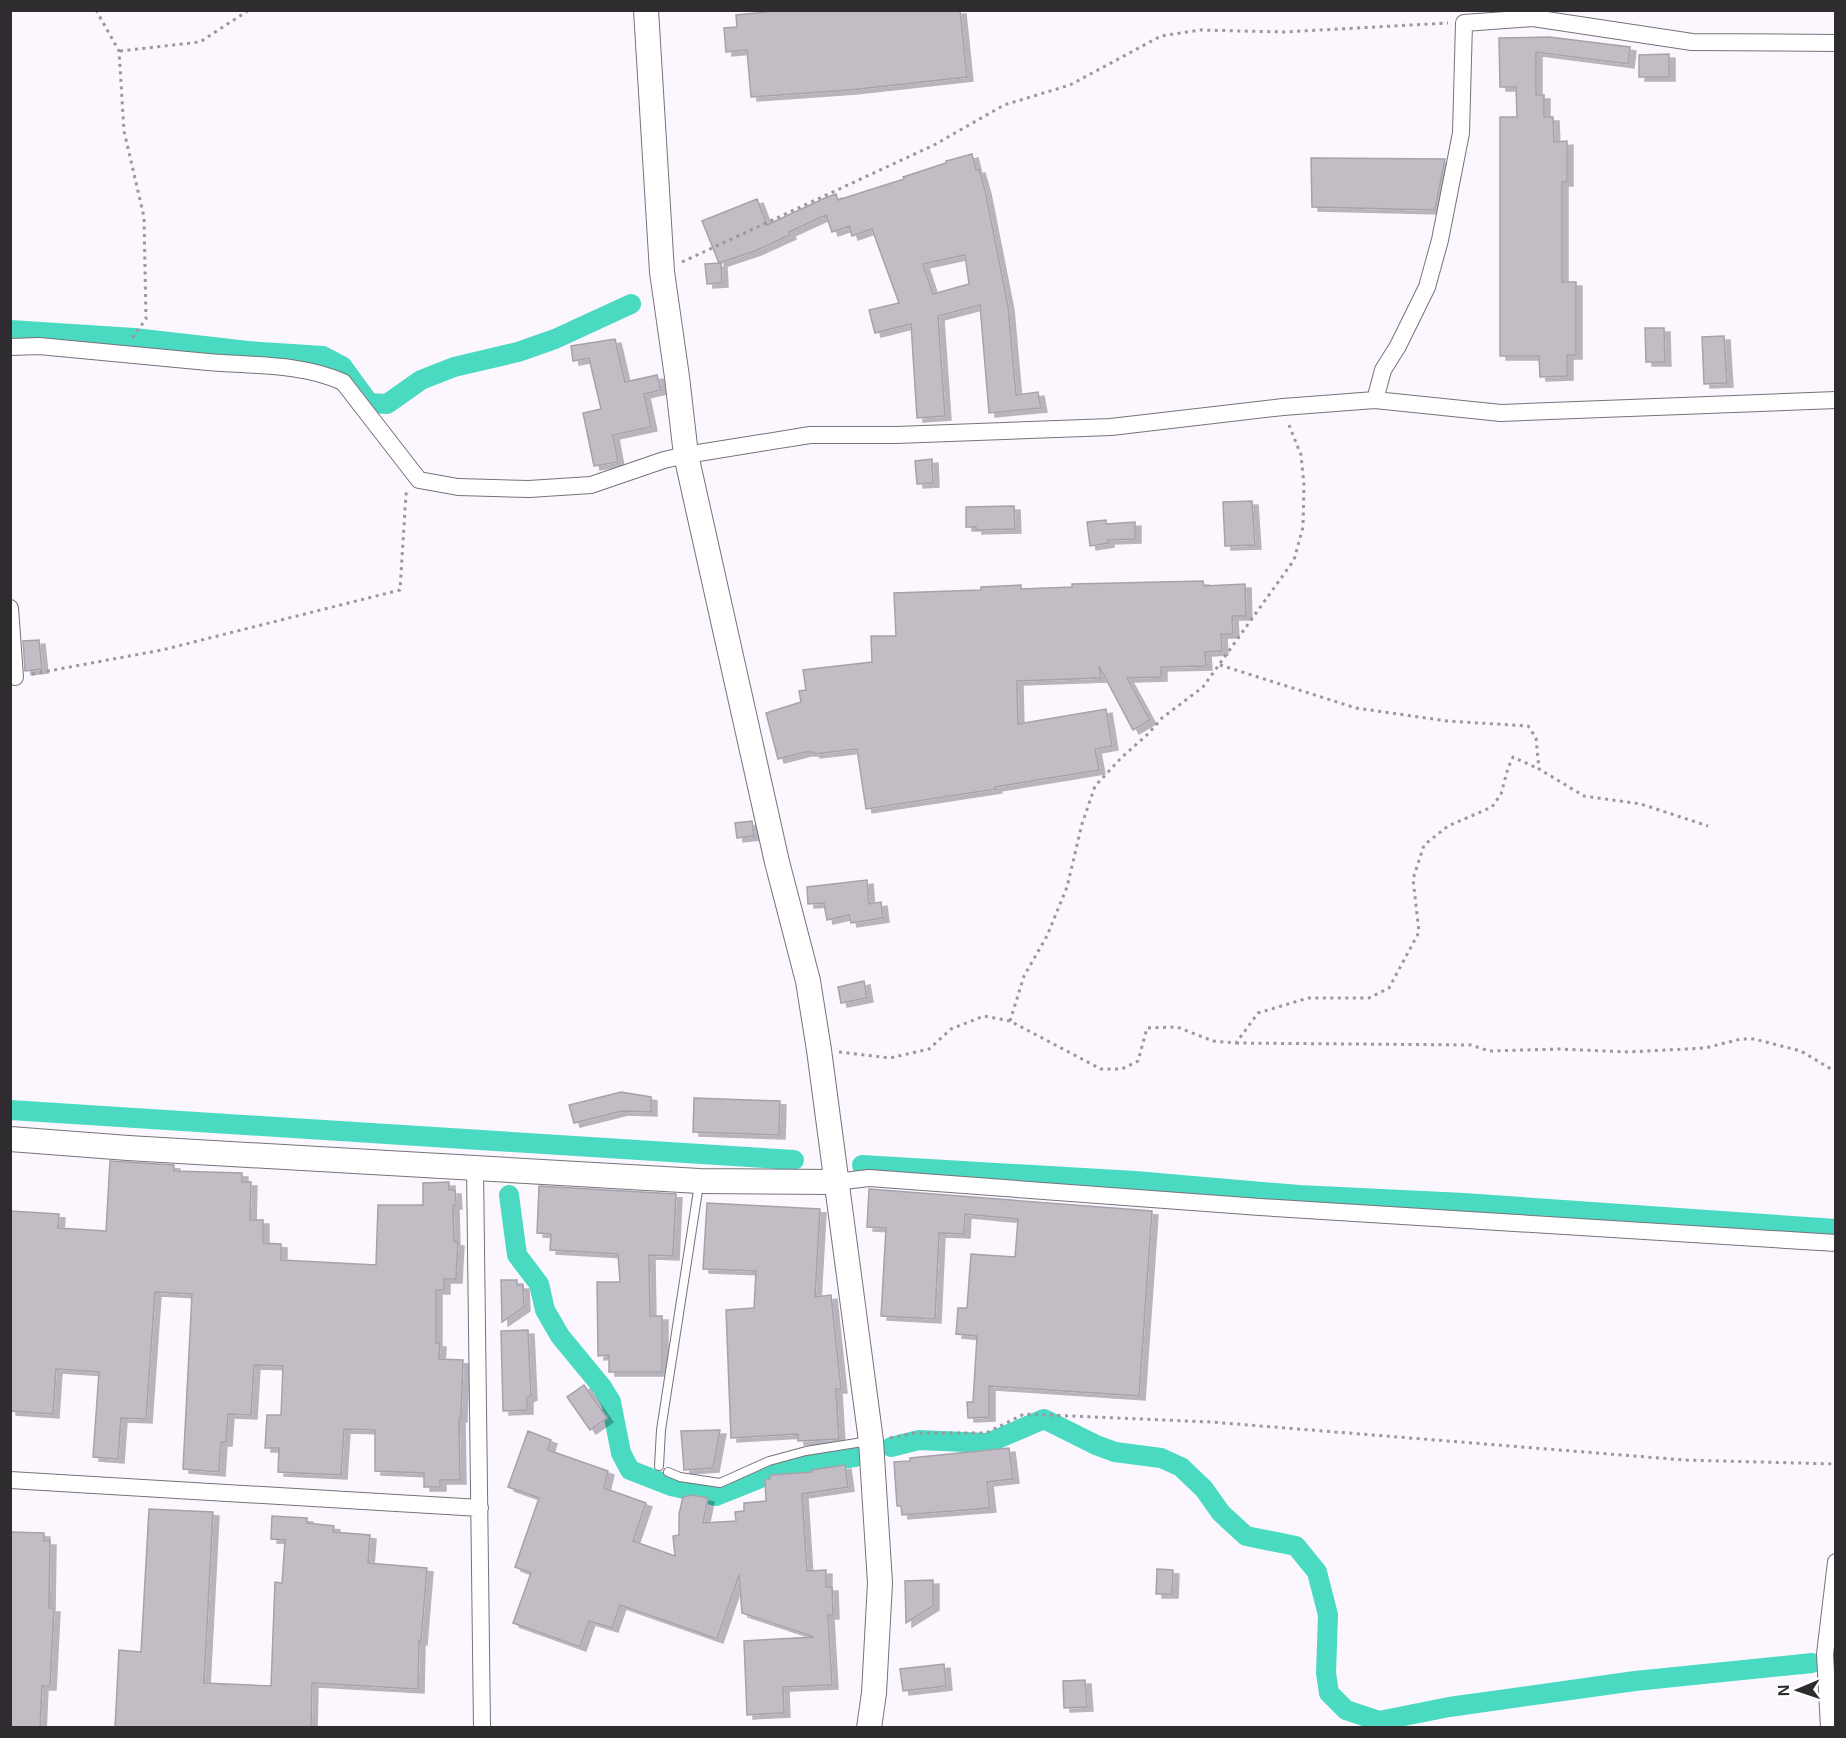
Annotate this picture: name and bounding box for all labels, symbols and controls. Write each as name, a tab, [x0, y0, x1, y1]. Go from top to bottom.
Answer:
north arrow	[1768, 1660, 1828, 1720]
text: N	[1775, 1684, 1792, 1697]

